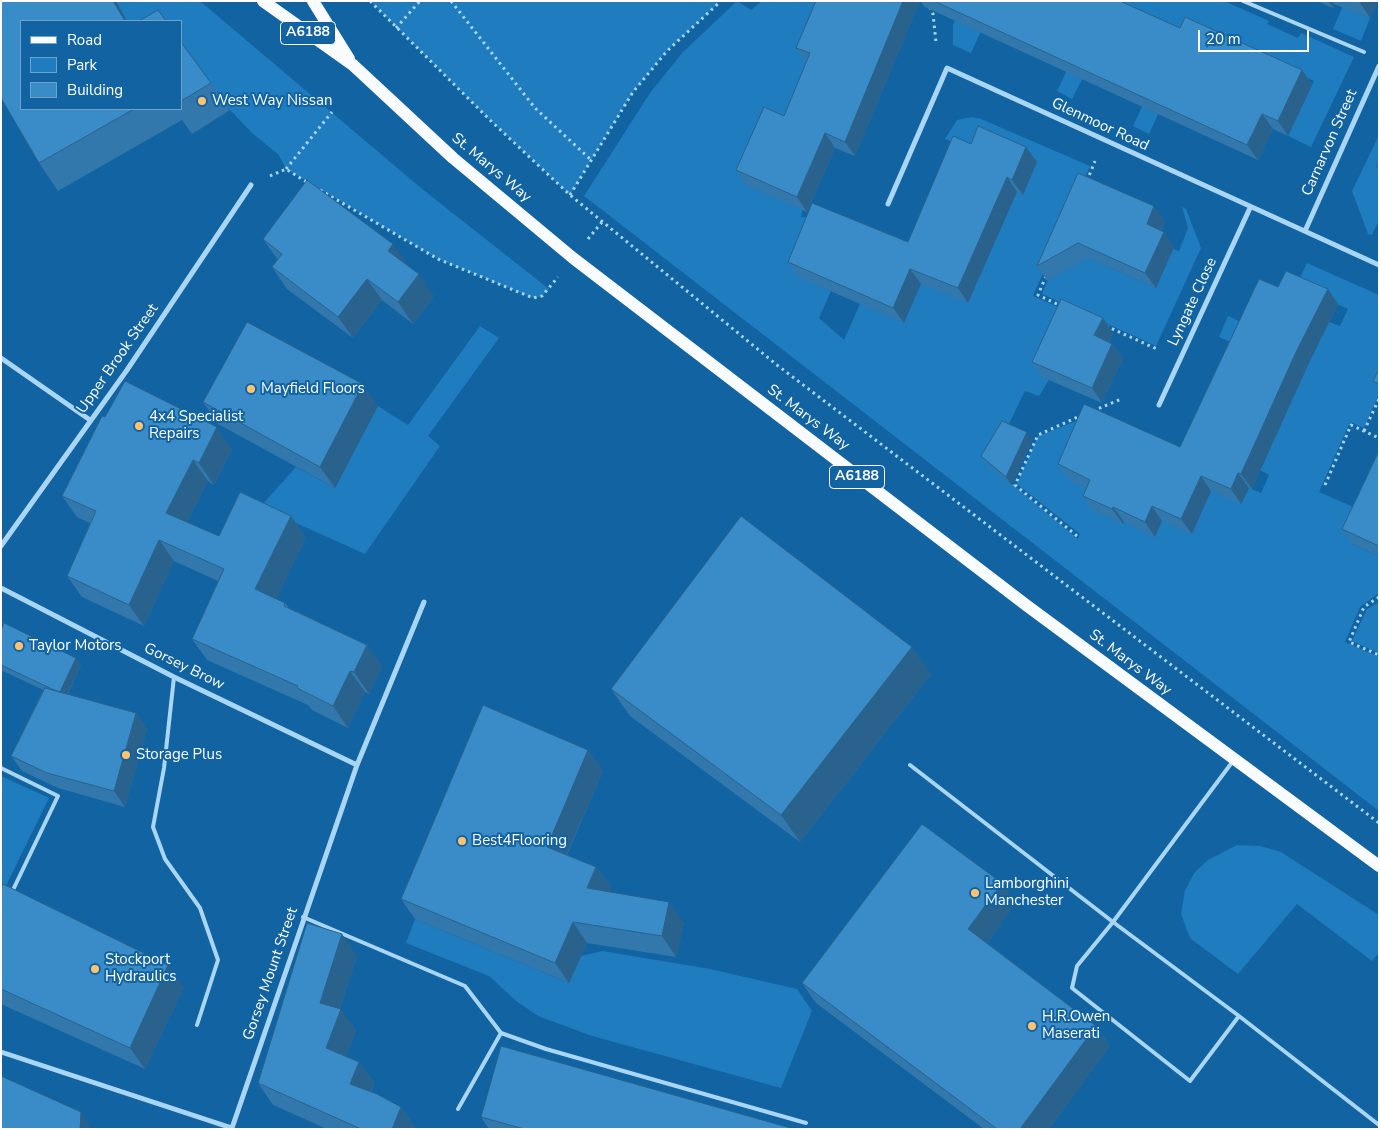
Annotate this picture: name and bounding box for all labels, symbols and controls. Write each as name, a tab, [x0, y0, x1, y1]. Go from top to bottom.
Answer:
legend	[20, 20, 182, 110]
scale bar	[1200, 20, 1311, 52]
road number: A6188	[280, 22, 336, 44]
text: 20 m	[1206, 29, 1241, 49]
text: Road	[67, 30, 102, 50]
text: Park	[67, 55, 97, 75]
text: Building	[67, 80, 123, 100]
street label: Carnarvon Street	[1298, 87, 1362, 199]
place label: West Way Nissan	[212, 92, 332, 110]
marker: West Way Nissan	[196, 95, 208, 107]
street label: Glenmoor Road	[1048, 95, 1152, 155]
street label: St. Marys Way	[448, 129, 534, 207]
street label: Lyngate Close	[1165, 255, 1221, 349]
street label: Upper Brook Street	[73, 301, 163, 417]
place label: Mayfield Floors	[261, 380, 365, 398]
street label: St. Marys Way	[763, 381, 853, 455]
marker: Mayfield Floors	[245, 383, 257, 395]
place label: 4x4 Specialist Repairs	[149, 408, 243, 443]
marker: 4x4 Specialist Repairs	[133, 420, 145, 432]
road number: A6188	[830, 466, 884, 488]
street label: St. Marys Way	[1085, 626, 1175, 700]
place label: Taylor Motors	[29, 637, 122, 655]
marker: Taylor Motors	[13, 640, 25, 652]
street label: Gorsey Brow	[141, 640, 227, 694]
place label: Storage Plus	[136, 746, 222, 764]
marker: Storage Plus	[120, 749, 132, 761]
place label: Best4Flooring	[472, 832, 567, 850]
marker: Best4Flooring	[456, 835, 468, 847]
place label: Lamborghini Manchester	[985, 875, 1069, 910]
marker: Lamborghini Manchester	[969, 887, 981, 899]
street label: Gorsey Mount Street	[240, 905, 302, 1043]
place label: Stockport Hydraulics	[105, 951, 176, 986]
marker: Stockport Hydraulics	[89, 963, 101, 975]
place label: H.R.Owen Maserati	[1042, 1008, 1110, 1043]
marker: H.R.Owen Maserati	[1026, 1020, 1038, 1032]

